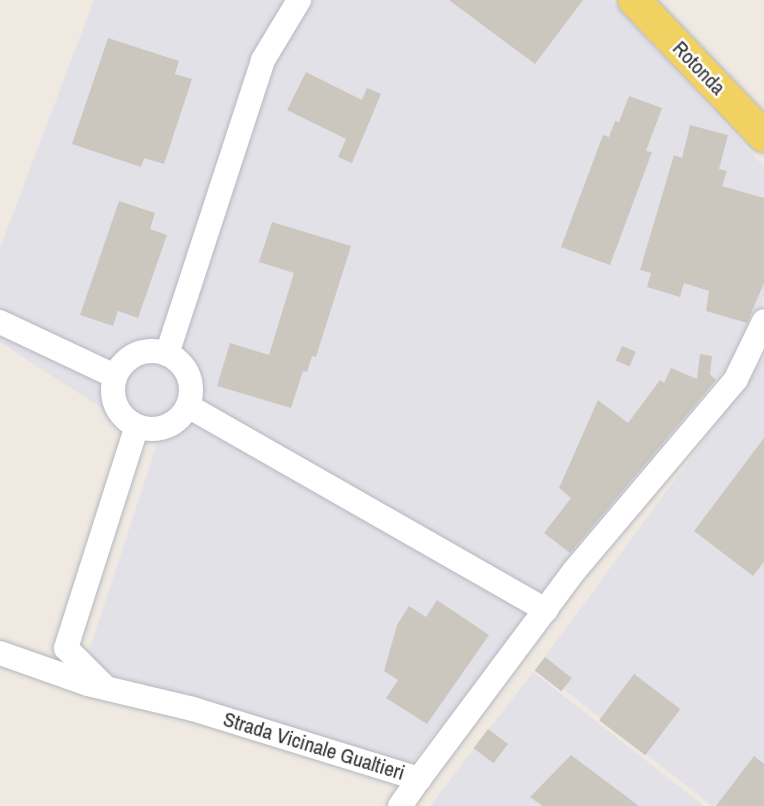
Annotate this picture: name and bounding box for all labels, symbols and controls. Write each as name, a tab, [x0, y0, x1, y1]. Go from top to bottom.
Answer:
street label: Rotonda	[667, 36, 731, 100]
street label: Strada Vicinale Gualtieri	[220, 706, 408, 786]

